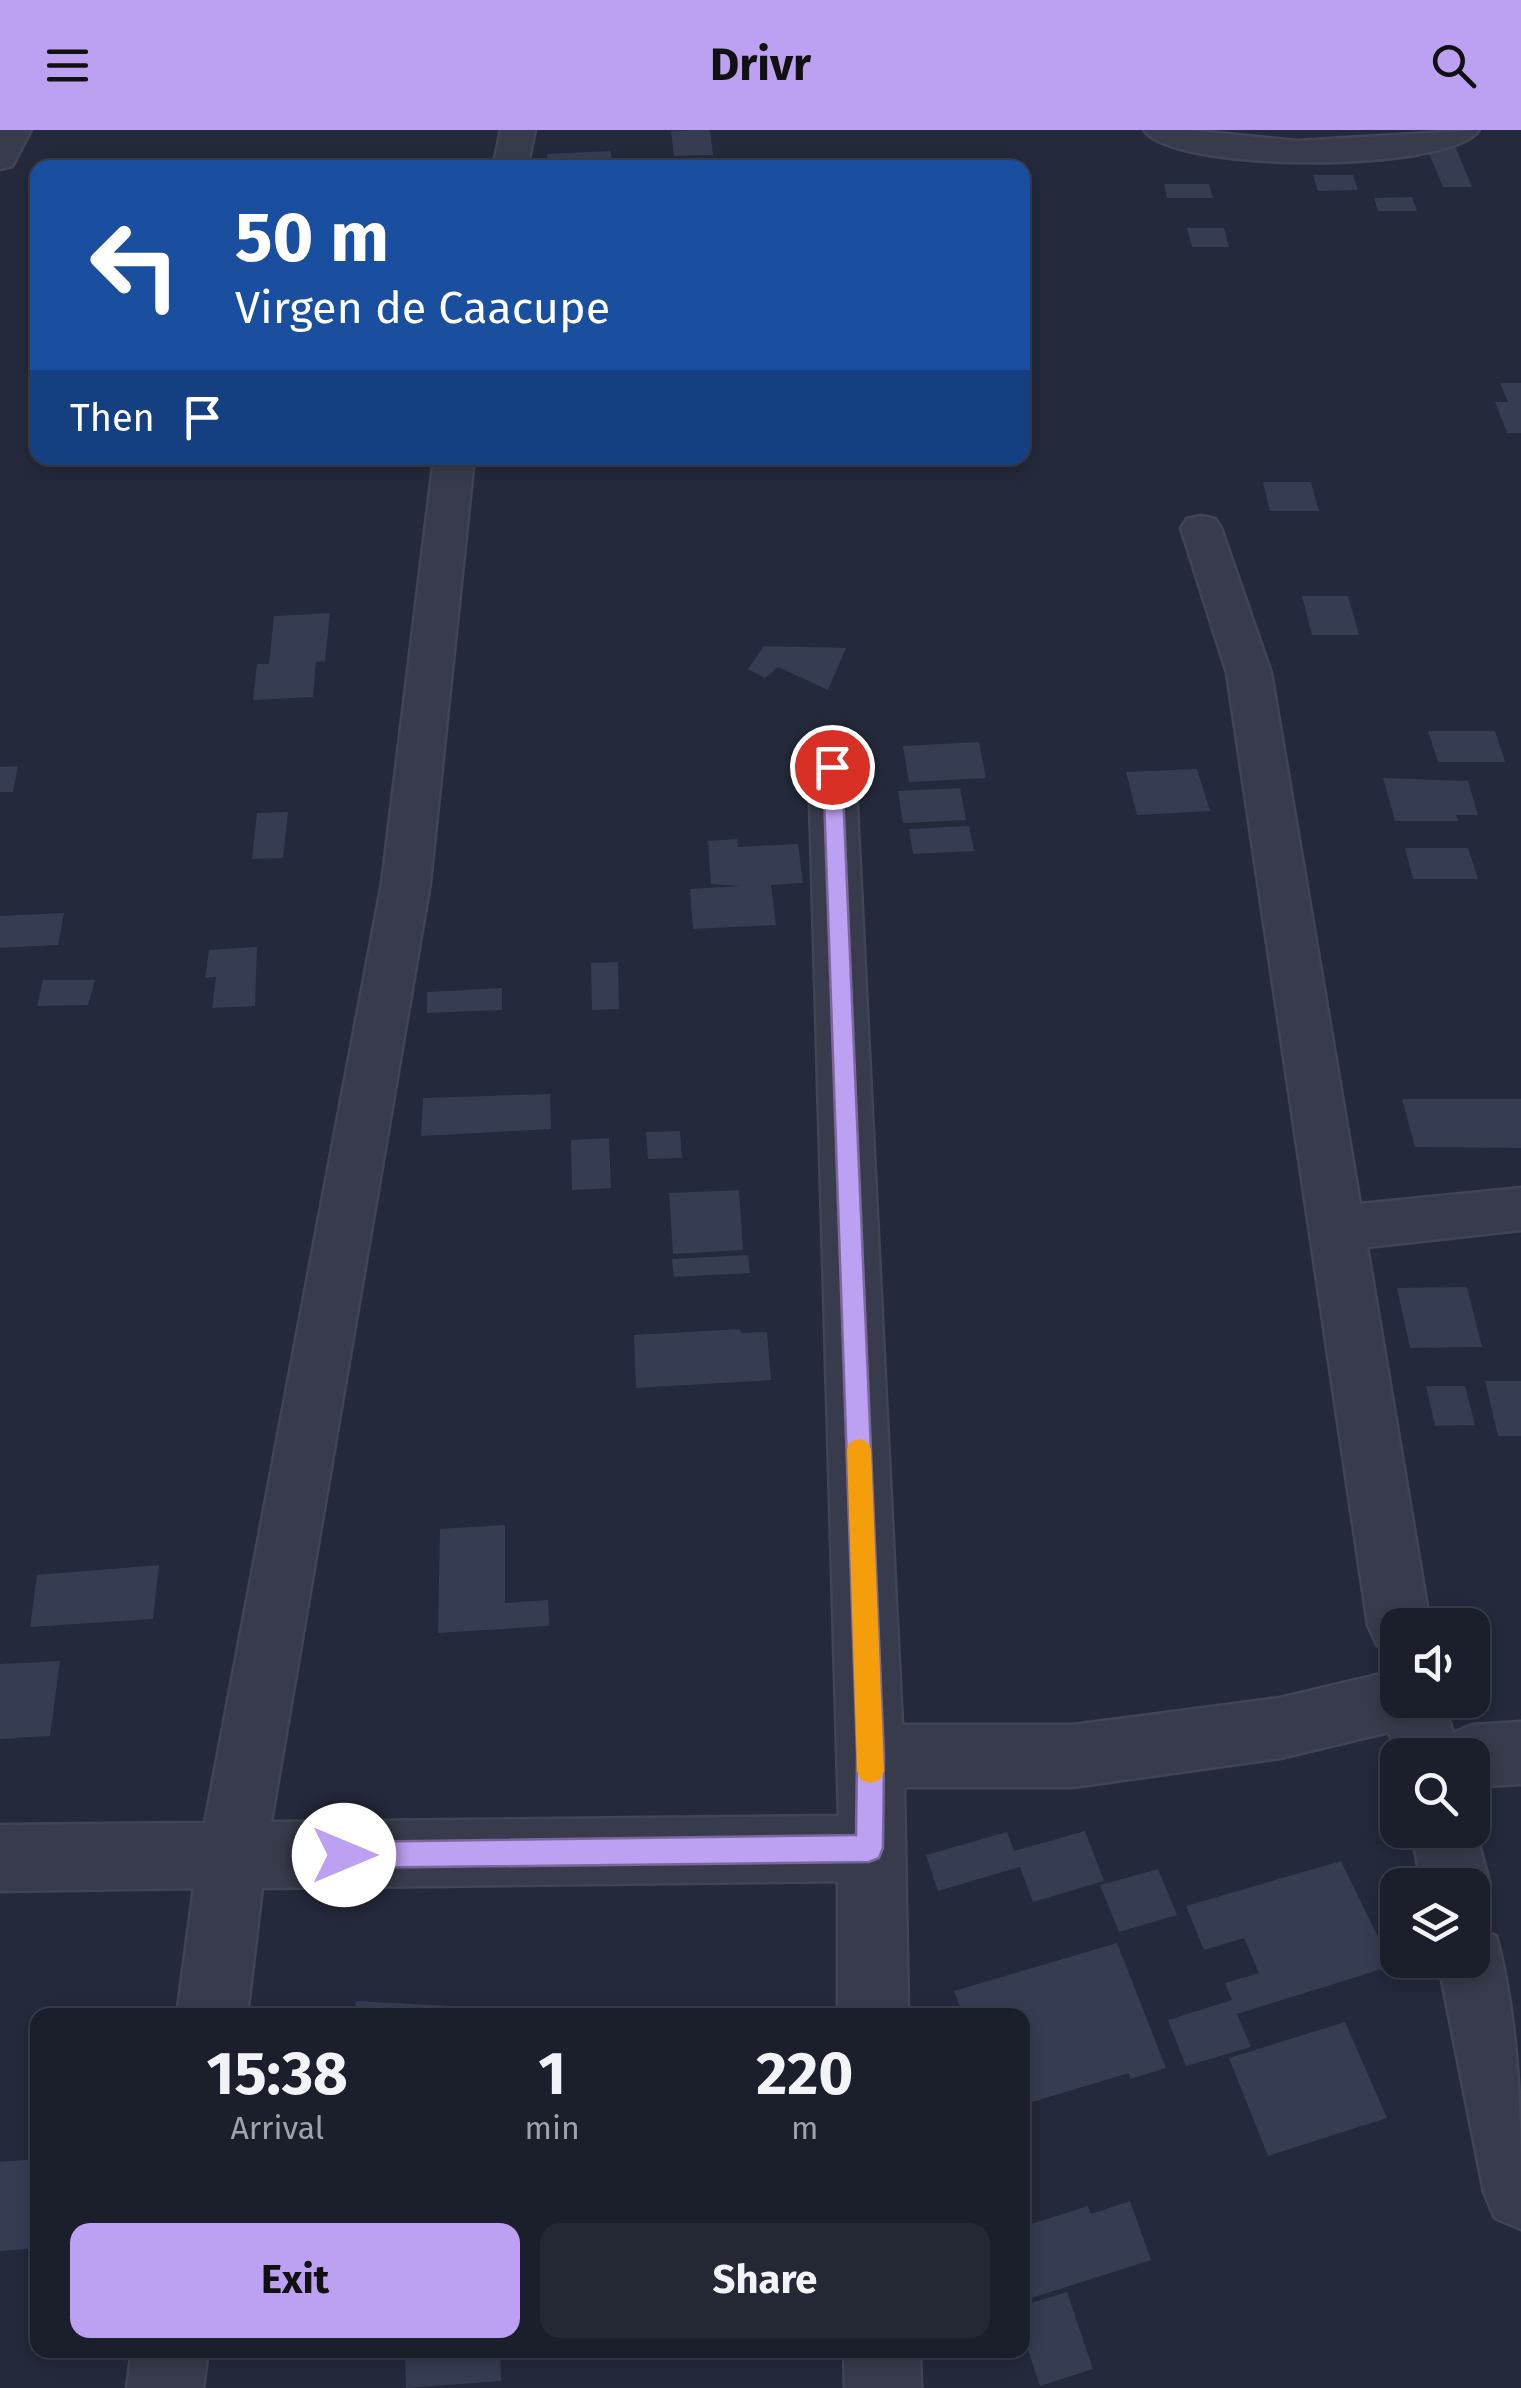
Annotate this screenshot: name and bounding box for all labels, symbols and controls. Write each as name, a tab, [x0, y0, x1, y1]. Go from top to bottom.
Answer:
icon: menu	[40, 38, 95, 93]
text: Drivr	[710, 38, 811, 92]
icon: search	[1426, 38, 1481, 93]
text: 50 m	[235, 196, 389, 280]
icon: left	[70, 200, 200, 330]
text: Virgen de Caacupe	[235, 281, 610, 335]
icon: arrive	[175, 390, 230, 445]
text: Then	[70, 395, 155, 441]
pin	[790, 725, 875, 810]
icon: arrive	[805, 740, 860, 795]
map controls	[1380, 1608, 1490, 1978]
button: sound	[1380, 1608, 1490, 1718]
button: search	[1380, 1738, 1490, 1848]
position arrow	[292, 1803, 396, 1907]
button: layers	[1380, 1868, 1490, 1978]
text: 15:38	[207, 2038, 348, 2110]
text: 1	[538, 2038, 566, 2110]
text: 220	[756, 2038, 853, 2110]
text: Arrival	[230, 2109, 324, 2147]
text: min	[525, 2109, 580, 2147]
text: m	[791, 2109, 819, 2147]
button: Exit	[70, 2223, 520, 2338]
button: Share	[540, 2223, 990, 2338]

